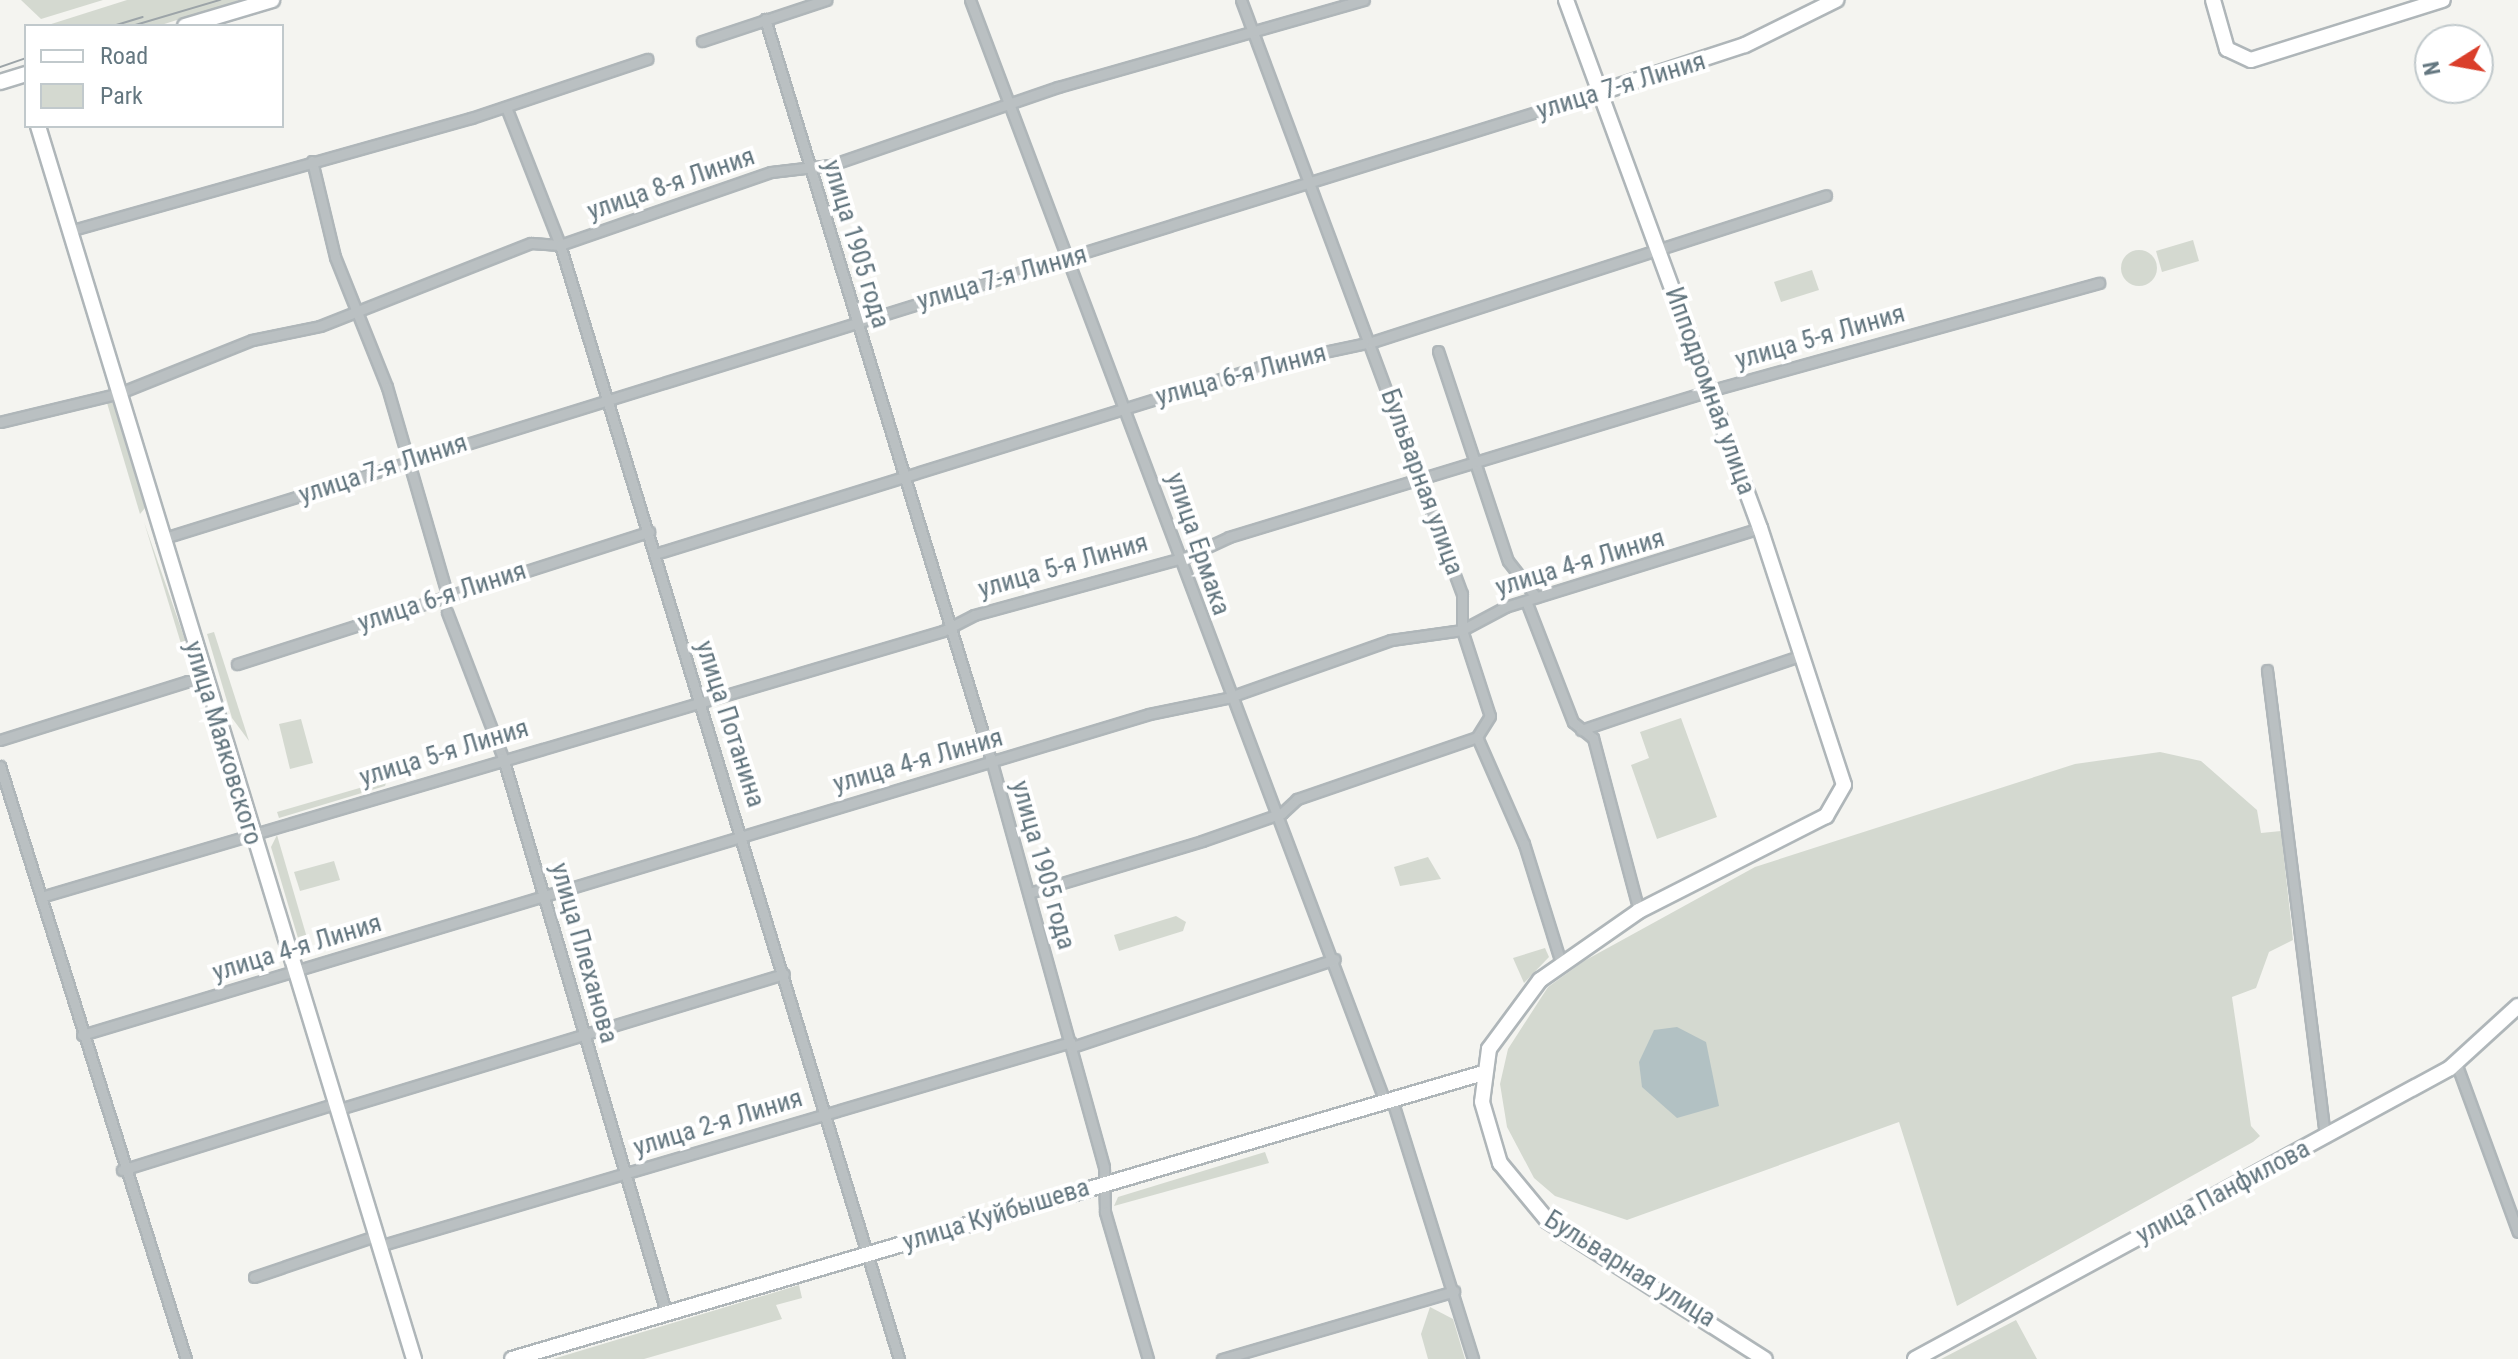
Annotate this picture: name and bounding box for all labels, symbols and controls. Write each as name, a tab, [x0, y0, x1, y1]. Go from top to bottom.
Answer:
legend	[24, 24, 284, 128]
north arrow	[2414, 24, 2494, 104]
text: Road	[100, 42, 148, 70]
street label: улица 7-я Линия	[1533, 46, 1709, 126]
text: N	[2418, 59, 2445, 77]
text: Park	[100, 82, 143, 110]
street label: улица 8-я Линия	[583, 141, 759, 227]
street label: улица 1905 года	[816, 156, 896, 332]
street label: улица 7-я Линия	[914, 239, 1090, 317]
street label: Ипподромная улица	[1658, 283, 1762, 499]
street label: улица 5-я Линия	[1732, 298, 1908, 376]
street label: улица 6-я Линия	[1152, 337, 1330, 413]
street label: Бульварная улица	[1374, 385, 1470, 579]
street label: улица 7-я Линия	[295, 427, 471, 511]
street label: улица Ермака	[1159, 469, 1237, 619]
street label: улица 4-я Линия	[1492, 523, 1668, 603]
street label: улица 5-я Линия	[975, 527, 1151, 605]
street label: улица 6-я Линия	[354, 555, 530, 639]
street label: улица Маяковского	[177, 637, 269, 849]
street label: улица Потанина	[688, 637, 772, 811]
street label: улица 5-я Линия	[356, 713, 532, 793]
street label: улица 4-я Линия	[830, 722, 1006, 800]
street label: улица 1905 года	[1004, 777, 1082, 953]
street label: улица Плеханова	[543, 859, 625, 1047]
street label: улица 4-я Линия	[209, 908, 385, 988]
street label: улица 2-я Линия	[630, 1083, 806, 1163]
street label: улица Панфилова	[2131, 1133, 2315, 1251]
street label: улица Куйбышева	[899, 1172, 1093, 1258]
street label: Бульварная улица	[1539, 1204, 1721, 1334]

